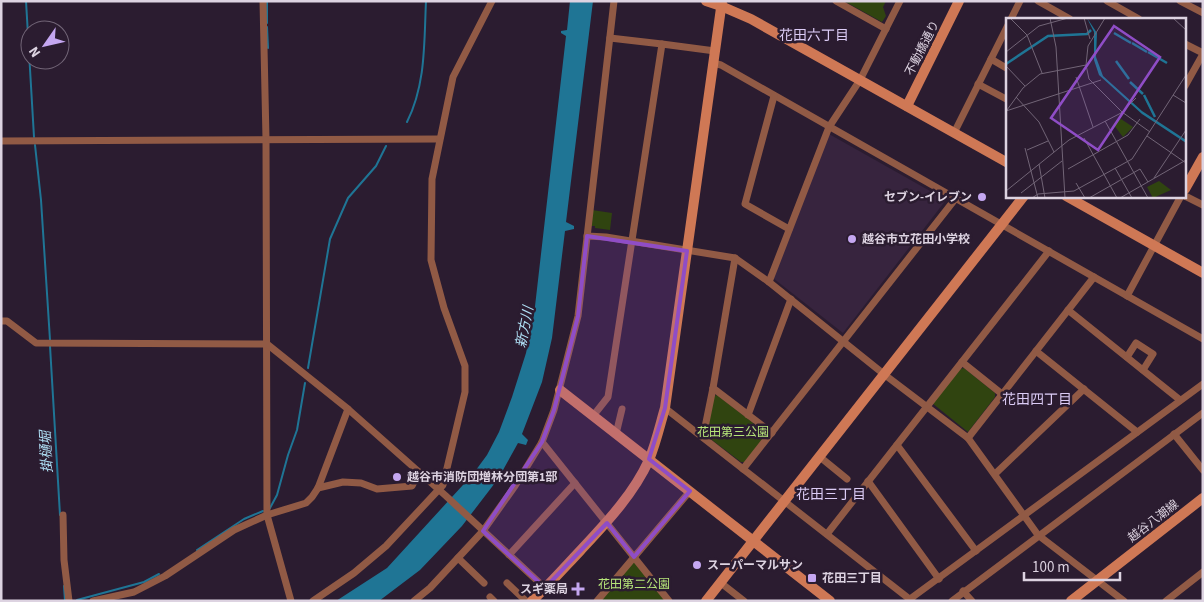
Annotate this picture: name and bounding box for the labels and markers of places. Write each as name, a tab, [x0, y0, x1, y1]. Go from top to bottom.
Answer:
place label: セブン-イレブン	[884, 189, 972, 206]
marker: セブン-イレブン	[976, 191, 988, 203]
place label: 越谷市立花田小学校	[862, 231, 970, 248]
marker: 越谷市立花田小学校	[846, 233, 858, 245]
place label: 越谷市消防団増林分団第1部	[407, 469, 557, 486]
marker: 越谷市消防団増林分団第1部	[391, 471, 403, 483]
place label: スーパーマルサン	[707, 557, 803, 574]
marker: スーパーマルサン	[691, 559, 703, 571]
place label: 花田三丁目	[822, 570, 882, 587]
marker: 花田三丁目	[806, 572, 818, 584]
place label: スギ薬局	[520, 581, 568, 598]
marker: スギ薬局	[572, 583, 584, 595]

